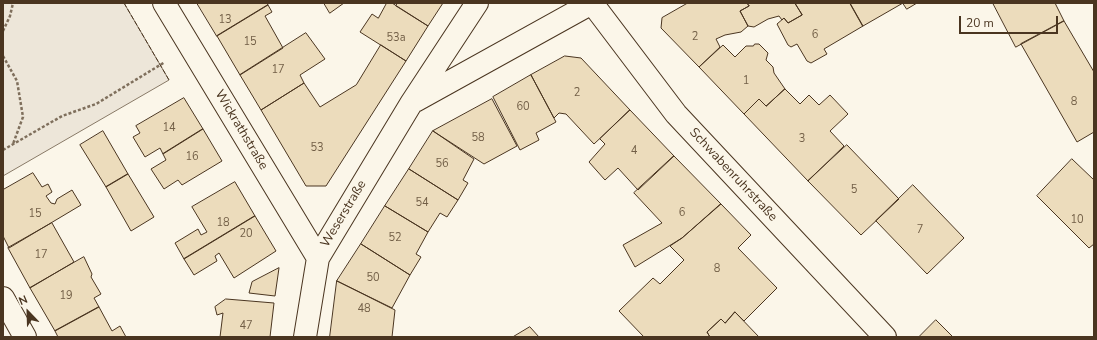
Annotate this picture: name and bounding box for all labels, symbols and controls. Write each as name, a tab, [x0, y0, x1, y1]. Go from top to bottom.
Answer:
scale bar	[961, 8, 1060, 34]
house number: 13	[218, 13, 232, 27]
text: 20 m	[966, 15, 994, 31]
house number: 6	[812, 28, 818, 42]
house number: 2	[692, 30, 698, 44]
house number: 53a	[386, 31, 406, 45]
house number: 15	[243, 35, 257, 49]
house number: 17	[271, 63, 285, 77]
house number: 1	[743, 74, 749, 88]
house number: 2	[574, 86, 580, 100]
street label: Wickrathstraße	[211, 87, 271, 173]
house number: 8	[1071, 95, 1077, 109]
house number: 60	[516, 100, 530, 114]
house number: 14	[162, 121, 176, 135]
street label: Schwabenruhrstraße	[686, 125, 780, 225]
house number: 58	[471, 131, 485, 145]
house number: 3	[799, 132, 805, 146]
house number: 53	[310, 141, 324, 155]
house number: 4	[631, 144, 637, 158]
house number: 16	[185, 150, 199, 164]
house number: 56	[435, 157, 449, 171]
street label: Weserstraße	[318, 178, 370, 250]
house number: 5	[851, 183, 857, 197]
house number: 54	[415, 196, 429, 210]
house number: 6	[679, 206, 685, 220]
house number: 15	[28, 207, 42, 221]
house number: 10	[1070, 213, 1084, 227]
house number: 18	[216, 216, 230, 230]
house number: 7	[917, 223, 923, 237]
house number: 20	[239, 227, 253, 241]
house number: 52	[388, 231, 402, 245]
house number: 17	[34, 248, 48, 262]
house number: 8	[714, 262, 720, 276]
house number: 50	[366, 271, 380, 285]
house number: 19	[59, 289, 73, 303]
north arrow	[8, 292, 48, 332]
text: N	[16, 292, 30, 309]
house number: 48	[357, 302, 371, 316]
house number: 47	[239, 319, 253, 333]

